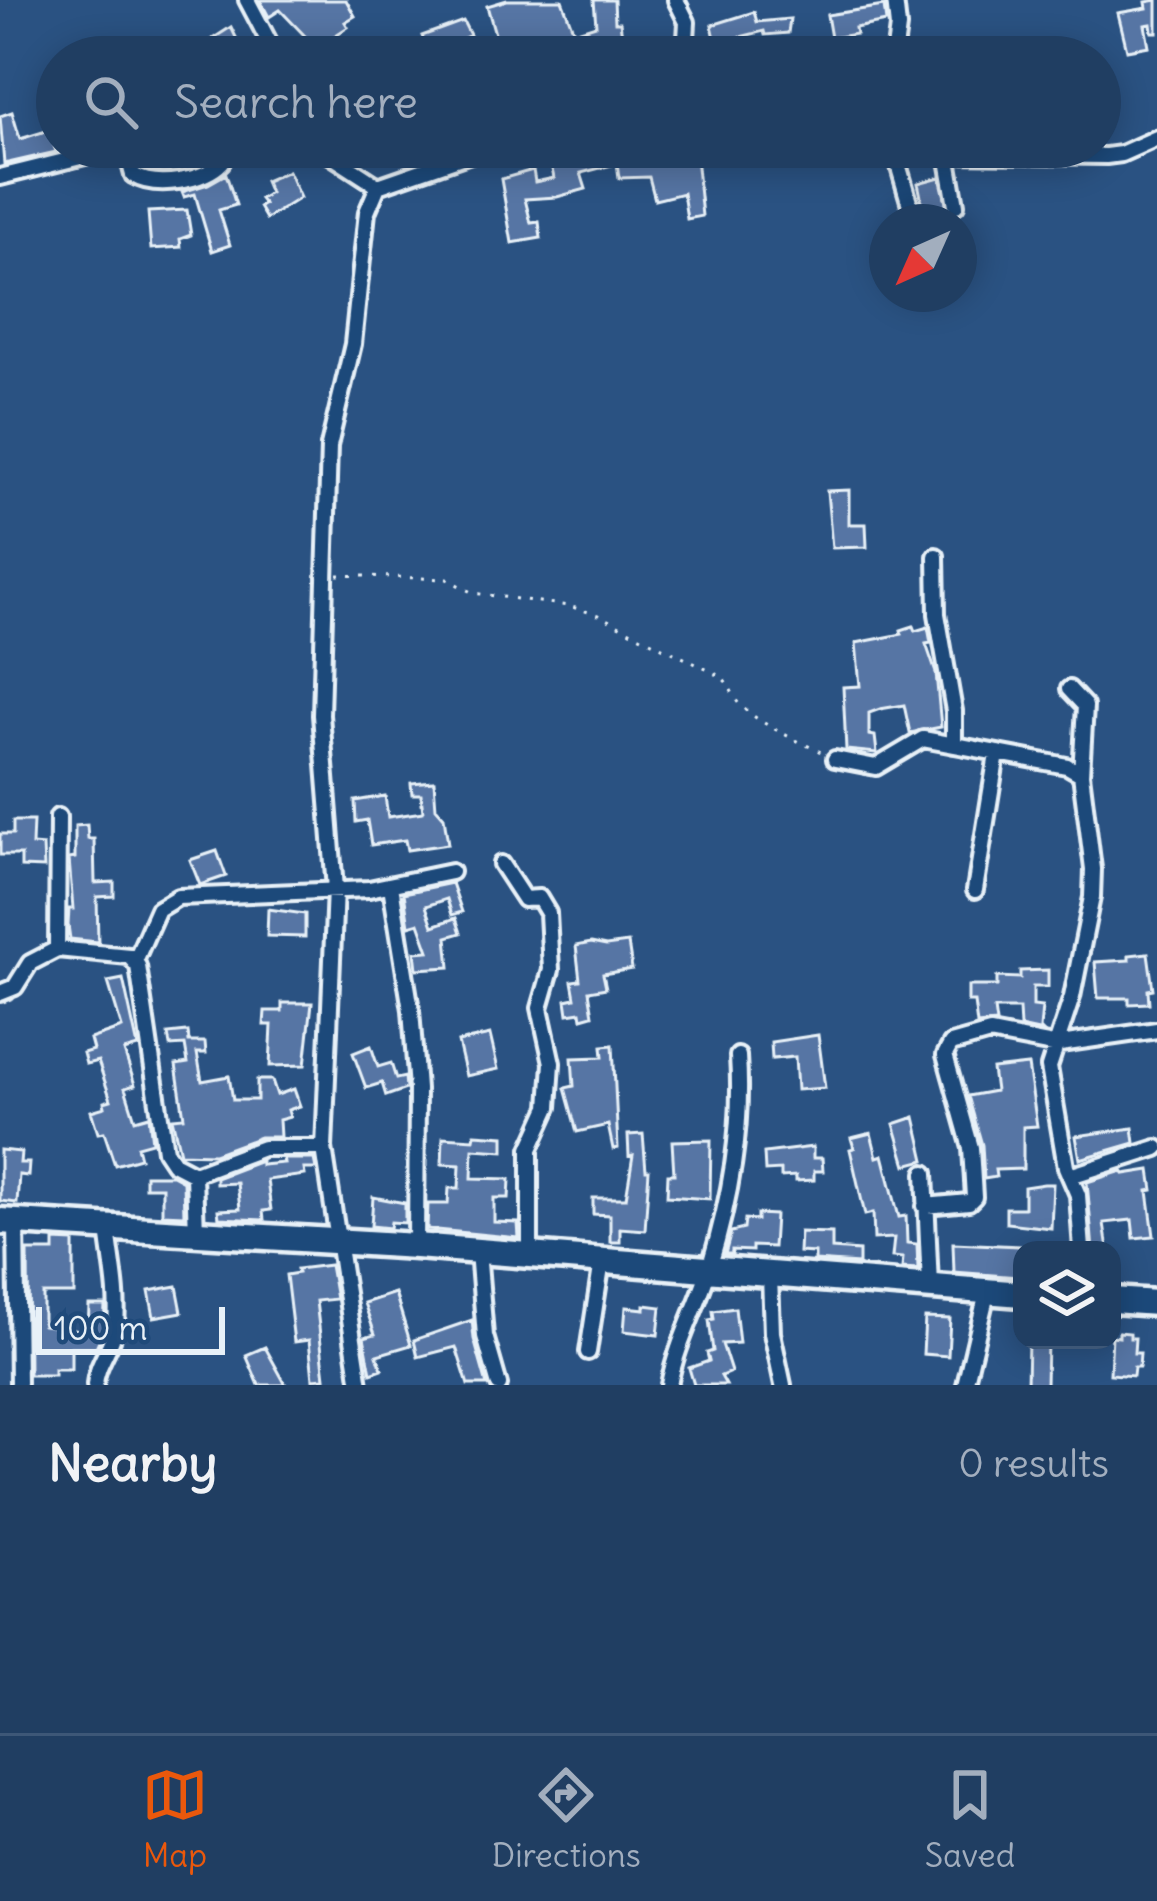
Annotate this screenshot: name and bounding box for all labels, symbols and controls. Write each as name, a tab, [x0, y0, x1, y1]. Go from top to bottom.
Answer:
search box	[36, 36, 1121, 168]
icon: search	[78, 69, 144, 135]
text: Search here	[174, 74, 418, 130]
north arrow	[869, 204, 977, 312]
map controls	[1013, 1241, 1121, 1349]
button: layers	[1013, 1241, 1121, 1349]
scale bar	[36, 1301, 225, 1354]
text: 100 m	[54, 1307, 147, 1349]
text: Nearby	[48, 1431, 217, 1495]
text: 0 results	[958, 1439, 1109, 1488]
tab: Map	[142, 1762, 208, 1876]
tab: Directions	[492, 1762, 641, 1876]
tab: Saved	[925, 1762, 1015, 1876]

